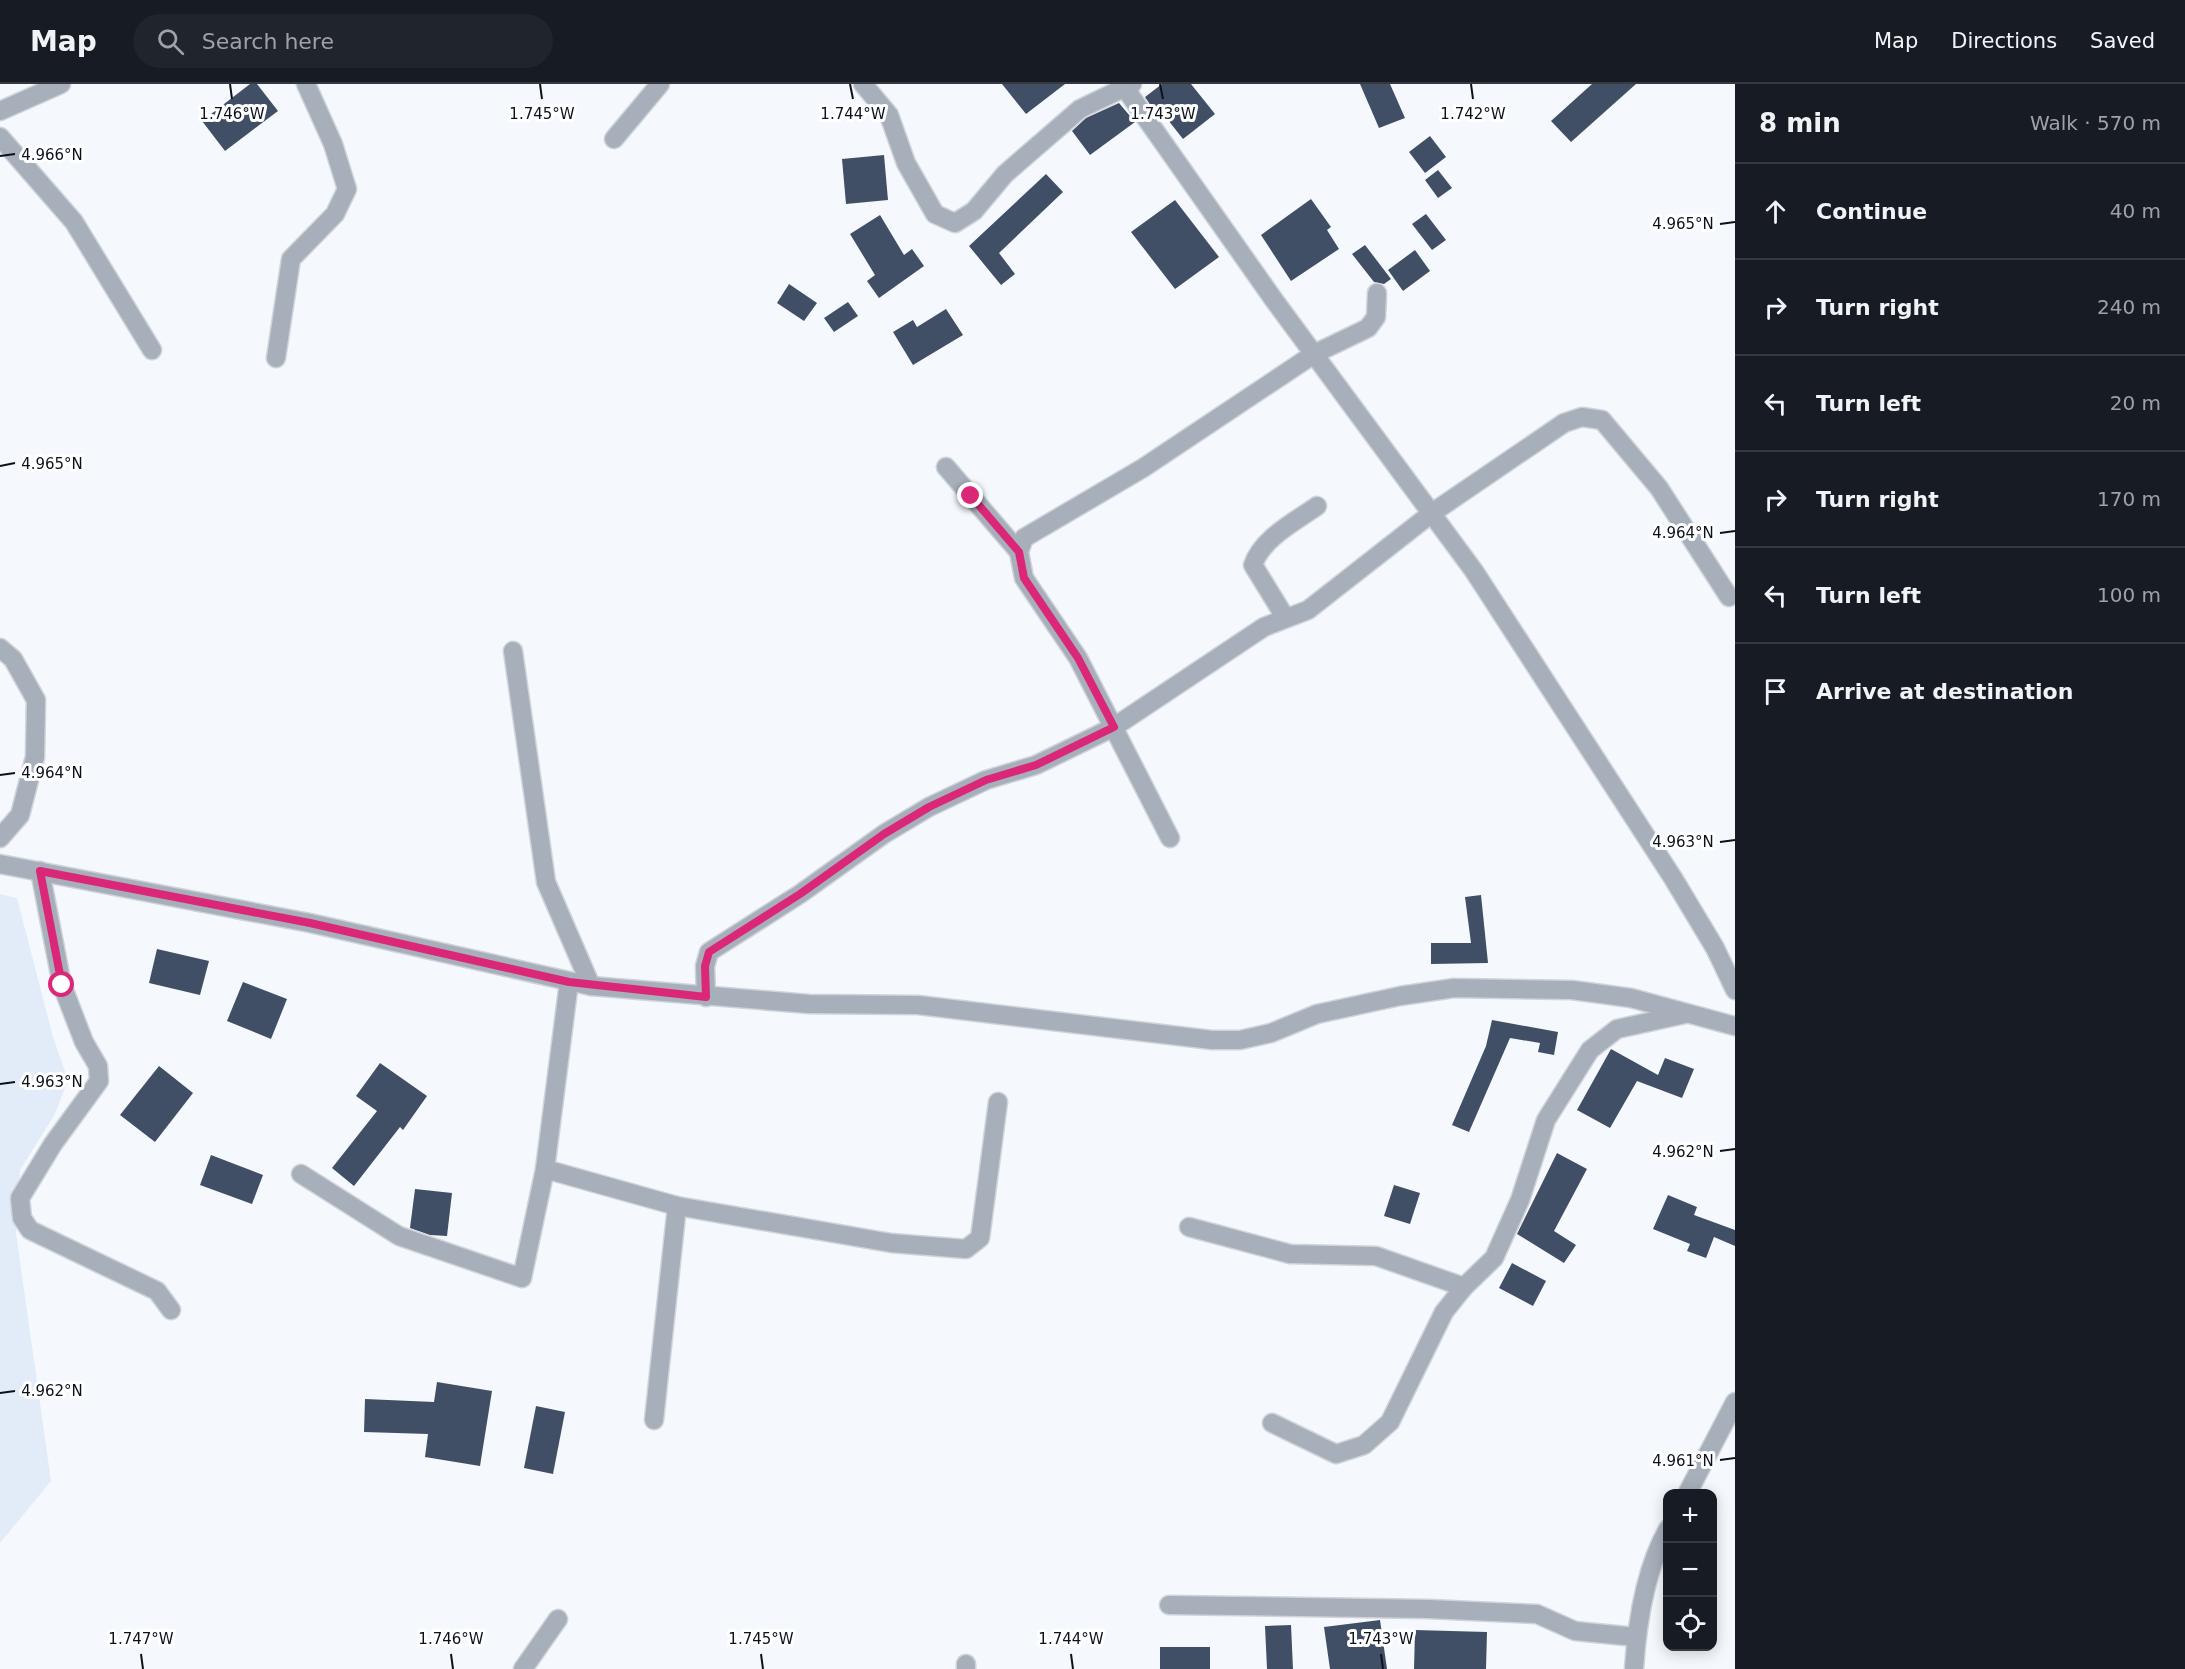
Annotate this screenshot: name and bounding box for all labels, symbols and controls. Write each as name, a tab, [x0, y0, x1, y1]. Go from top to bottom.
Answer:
search box	[133, 14, 553, 68]
text: Map	[30, 25, 97, 58]
icon: search	[154, 25, 187, 58]
text: Search here	[202, 29, 334, 54]
text: Map	[1874, 29, 1918, 53]
text: Directions	[1951, 29, 2057, 53]
text: Saved	[2090, 29, 2155, 53]
text: 1.746°W	[199, 105, 265, 123]
text: 1.745°W	[509, 105, 575, 123]
text: 1.744°W	[820, 105, 886, 123]
text: 1.743°W	[1130, 105, 1196, 123]
text: 1.742°W	[1440, 105, 1506, 123]
text: 8 min	[1759, 108, 1841, 138]
text: Walk · 570 m	[2030, 111, 2161, 135]
text: 4.966°N	[21, 146, 83, 164]
icon: ahead	[1759, 195, 1792, 228]
text: Continue	[1816, 199, 1927, 224]
text: 40 m	[2110, 199, 2161, 223]
text: 4.965°N	[1652, 215, 1714, 233]
icon: right	[1759, 291, 1792, 324]
text: Turn right	[1816, 295, 1939, 320]
text: 240 m	[2097, 295, 2161, 319]
icon: left	[1759, 387, 1792, 420]
text: Turn left	[1816, 391, 1921, 416]
text: 20 m	[2110, 391, 2161, 415]
text: 4.965°N	[21, 455, 83, 473]
route end	[957, 482, 983, 508]
icon: right	[1759, 483, 1792, 516]
text: Turn right	[1816, 487, 1939, 512]
text: 170 m	[2097, 487, 2161, 511]
text: 4.964°N	[1652, 524, 1714, 542]
icon: left	[1759, 579, 1792, 612]
text: Turn left	[1816, 583, 1921, 608]
text: 100 m	[2097, 583, 2161, 607]
icon: arrive	[1759, 675, 1792, 708]
text: Arrive at destination	[1816, 679, 2073, 704]
text: 4.964°N	[21, 764, 83, 782]
text: 4.963°N	[1652, 833, 1714, 851]
route start	[48, 971, 74, 997]
text: 4.963°N	[21, 1073, 83, 1091]
text: 4.962°N	[1652, 1143, 1714, 1161]
text: 4.962°N	[21, 1382, 83, 1400]
text: 4.961°N	[1652, 1452, 1714, 1470]
map controls	[1663, 1489, 1717, 1651]
button: +	[1663, 1489, 1717, 1543]
button: −	[1663, 1543, 1717, 1597]
button: locate	[1663, 1597, 1717, 1651]
text: 1.747°W	[108, 1630, 174, 1648]
text: 1.746°W	[418, 1630, 484, 1648]
text: 1.745°W	[728, 1630, 794, 1648]
text: 1.744°W	[1038, 1630, 1104, 1648]
text: 1.743°W	[1348, 1630, 1414, 1648]

